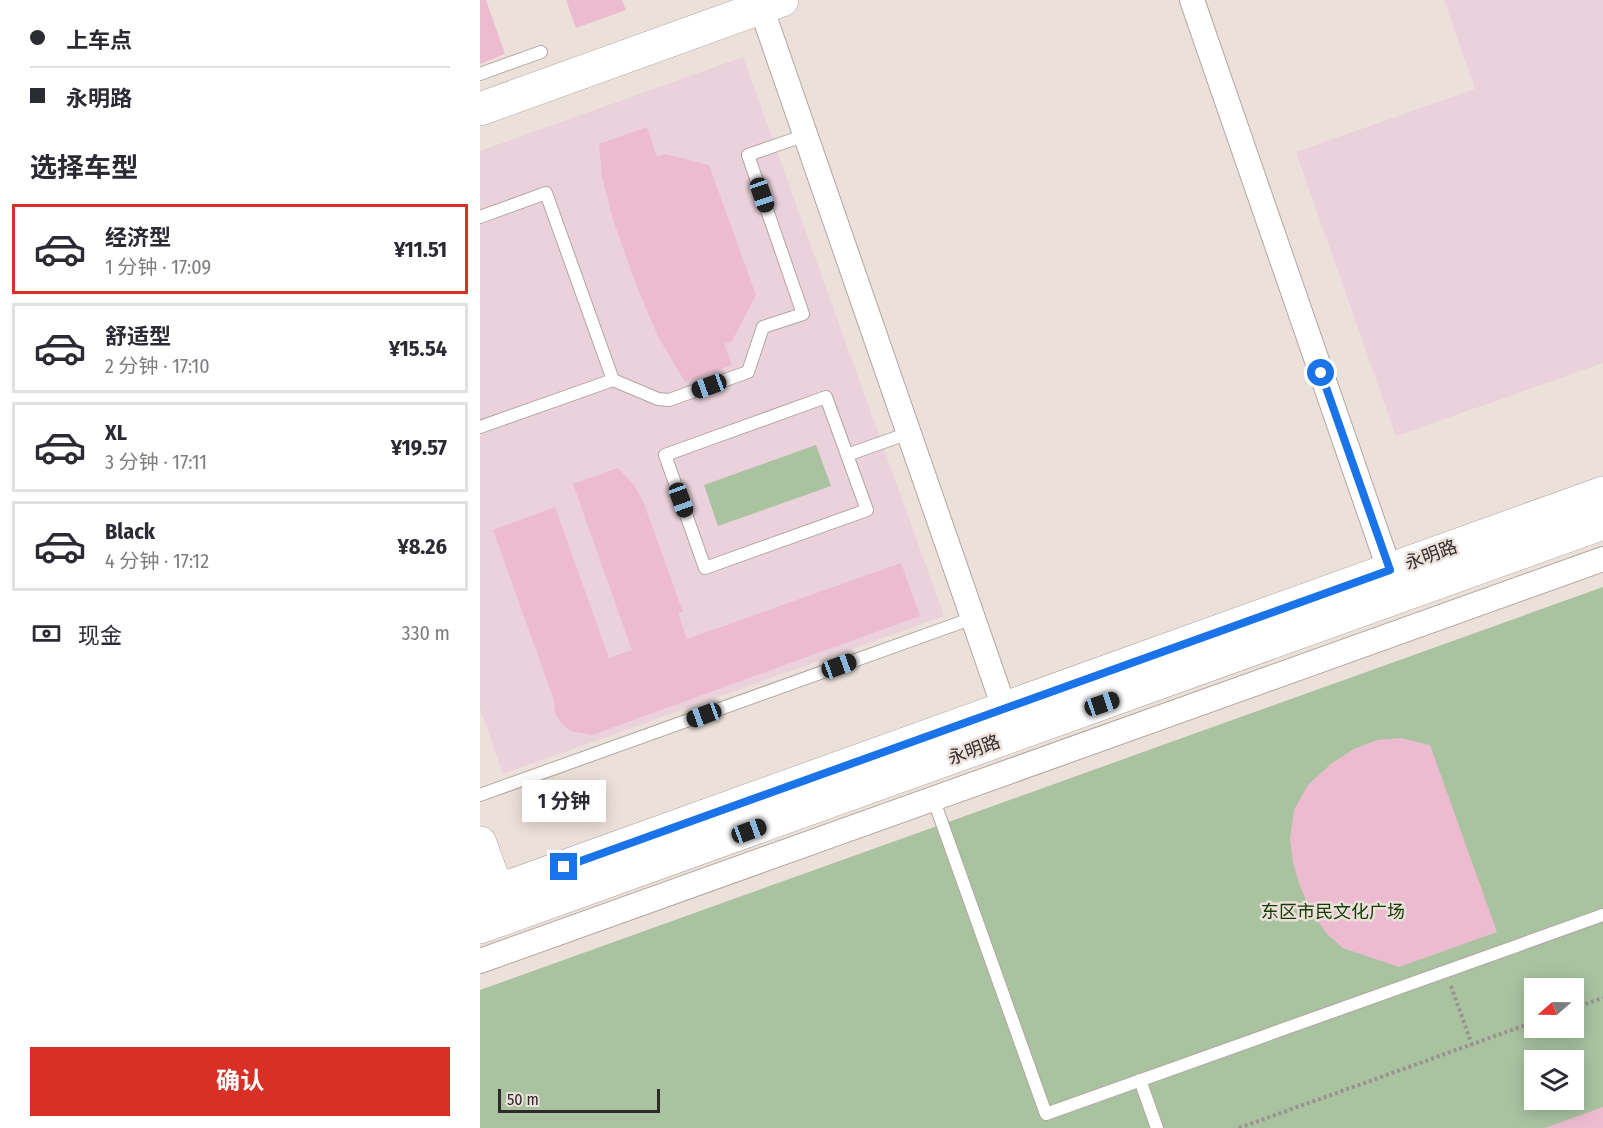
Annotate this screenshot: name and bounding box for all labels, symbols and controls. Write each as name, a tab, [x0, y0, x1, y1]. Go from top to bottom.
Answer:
text: 上车点	[66, 27, 132, 54]
text: 永明路	[66, 85, 132, 112]
text: 选择车型	[30, 152, 138, 184]
car	[748, 175, 776, 215]
icon: car	[33, 222, 87, 276]
text: 经济型	[105, 224, 171, 251]
text: ¥11.51	[394, 236, 447, 263]
text: 1 分钟 · 17:09	[105, 255, 211, 279]
icon: car	[33, 321, 87, 375]
text: 舒适型	[105, 323, 171, 350]
text: ¥15.54	[389, 335, 447, 362]
text: 2 分钟 · 17:10	[105, 354, 210, 378]
route start	[1307, 359, 1334, 386]
car	[689, 371, 729, 401]
text: XL	[105, 419, 127, 446]
icon: car	[33, 420, 87, 474]
text: ¥19.57	[391, 434, 447, 461]
text: 3 分钟 · 17:11	[105, 450, 207, 474]
car	[666, 480, 696, 520]
text: Black	[105, 518, 155, 545]
icon: car	[33, 519, 87, 573]
text: ¥8.26	[397, 533, 447, 560]
street label: 永明路	[1402, 535, 1460, 575]
text: 4 分钟 · 17:12	[105, 549, 209, 573]
icon: cash	[30, 617, 63, 650]
text: 330 m	[401, 621, 450, 645]
text: 现金	[78, 622, 122, 649]
car	[819, 651, 859, 681]
car	[1082, 690, 1122, 718]
car	[684, 700, 724, 730]
street label: 永明路	[945, 730, 1003, 770]
callout: 1 分钟	[522, 780, 606, 822]
text: 1 分钟	[538, 789, 590, 813]
car	[729, 816, 769, 846]
route end	[550, 853, 577, 880]
park label: 东区市民文化广场	[1261, 901, 1405, 923]
north arrow	[1524, 978, 1584, 1038]
map controls	[1524, 978, 1584, 1110]
button: 确认	[30, 1047, 450, 1116]
button: layers	[1524, 1050, 1584, 1110]
scale bar	[498, 1086, 660, 1114]
text: 50 m	[507, 1090, 539, 1109]

